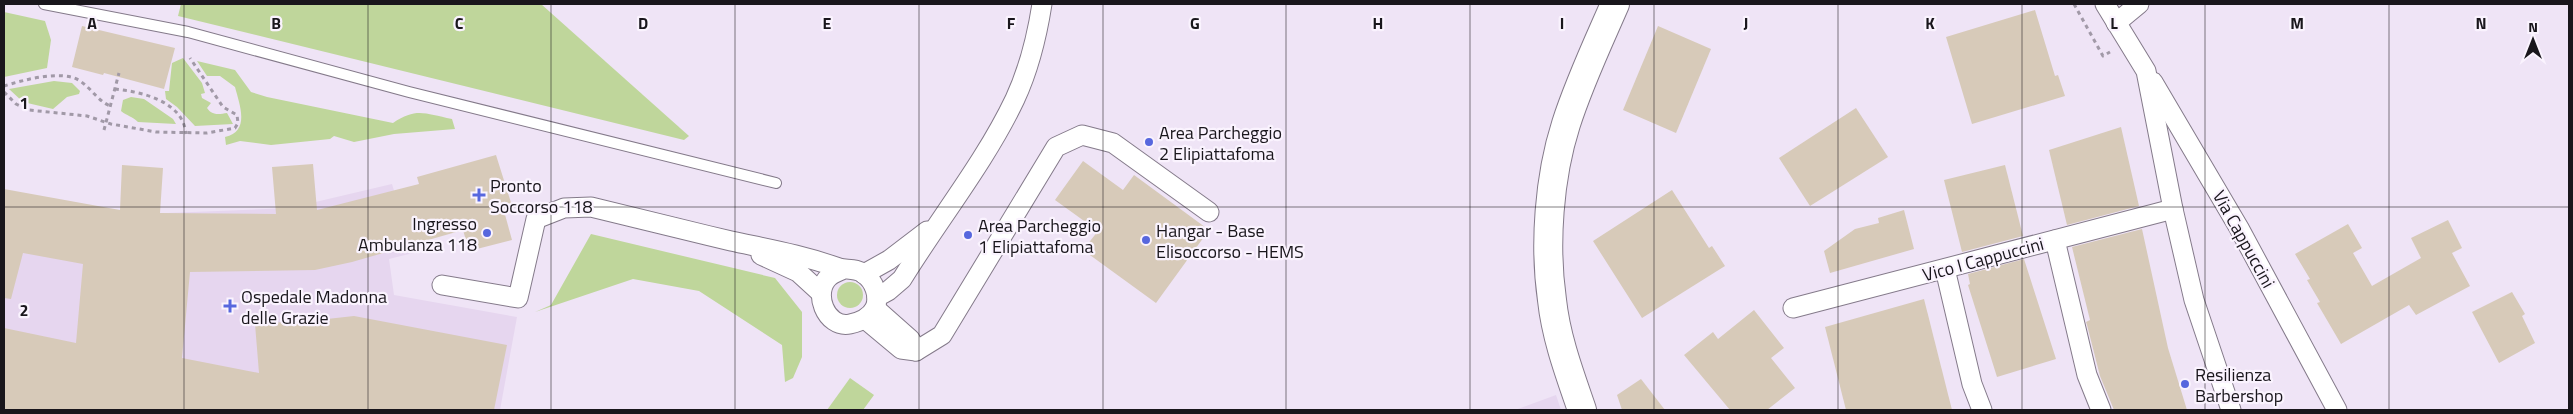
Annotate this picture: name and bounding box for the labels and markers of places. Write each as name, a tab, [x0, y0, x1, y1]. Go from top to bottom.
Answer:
place label: Area Parcheggio 2 Elipiattafoma	[1159, 119, 1282, 167]
marker: Area Parcheggio 2 Elipiattafoma	[1143, 136, 1155, 148]
place label: Pronto Soccorso 118	[490, 172, 593, 220]
marker: Pronto Soccorso 118	[472, 188, 486, 202]
place label: Ingresso Ambulanza 118	[358, 210, 477, 258]
place label: Area Parcheggio 1 Elipiattafoma	[978, 212, 1101, 260]
place label: Hangar - Base Elisoccorso - HEMS	[1156, 217, 1304, 265]
marker: Ingresso Ambulanza 118	[481, 227, 493, 239]
marker: Area Parcheggio 1 Elipiattafoma	[962, 229, 974, 241]
marker: Hangar - Base Elisoccorso - HEMS	[1140, 234, 1152, 246]
place label: Ospedale Madonna delle Grazie	[241, 283, 387, 331]
marker: Ospedale Madonna delle Grazie	[223, 299, 237, 313]
place label: Resilienza Barbershop	[2195, 361, 2283, 409]
marker: Resilienza Barbershop	[2179, 378, 2191, 390]

